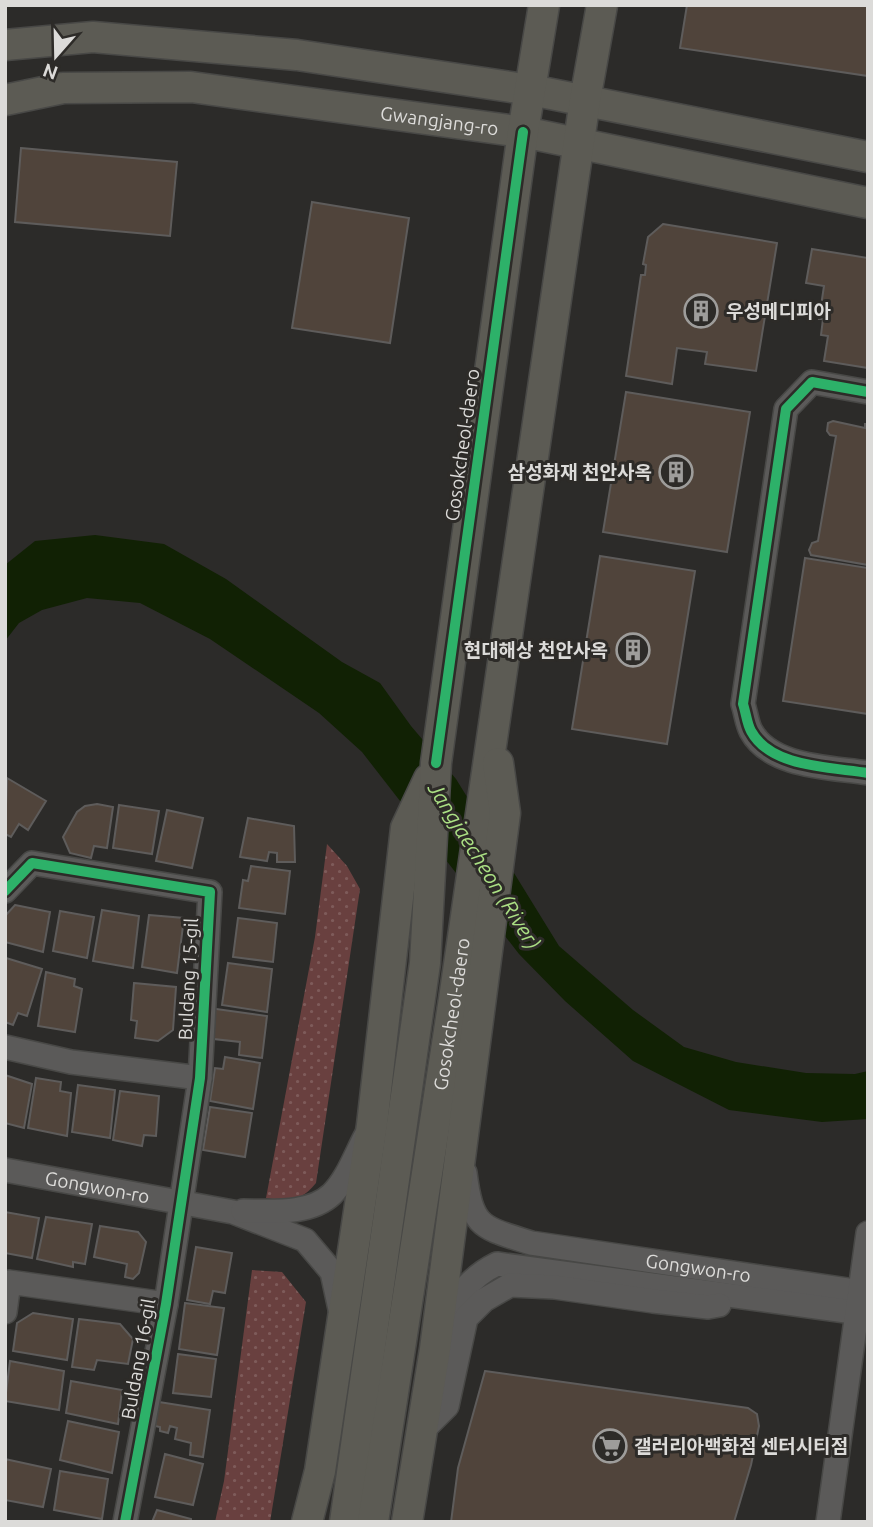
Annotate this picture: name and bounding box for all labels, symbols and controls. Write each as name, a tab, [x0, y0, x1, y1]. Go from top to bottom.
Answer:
north arrow	[21, 21, 91, 91]
text: N	[40, 59, 61, 85]
street label: Gwangjang-ro	[379, 102, 500, 140]
building icon: 우성메디피아	[682, 292, 720, 330]
place label: 우성메디피아	[726, 300, 831, 322]
street label: Gosokcheol-daero	[440, 367, 484, 523]
building icon: 삼성화재 천안사옥	[657, 453, 695, 491]
place label: 삼성화재 천안사옥	[508, 461, 652, 483]
building icon: 현대해상 천안사옥	[614, 631, 652, 669]
place label: 현대해상 천안사옥	[464, 639, 608, 661]
water label: Jangjaecheon (River)	[423, 777, 546, 953]
street label: Buldang 15-gil	[174, 917, 202, 1041]
street label: Gosokcheol-daero	[429, 936, 474, 1092]
street label: Gongwon-ro	[43, 1167, 152, 1207]
street label: Gongwon-ro	[644, 1249, 752, 1286]
street label: Buldang 16-gil	[117, 1297, 159, 1421]
supermarket icon: 갤러리아백화점 센터시티점	[591, 1427, 629, 1465]
place label: 갤러리아백화점 센터시티점	[634, 1435, 848, 1457]

